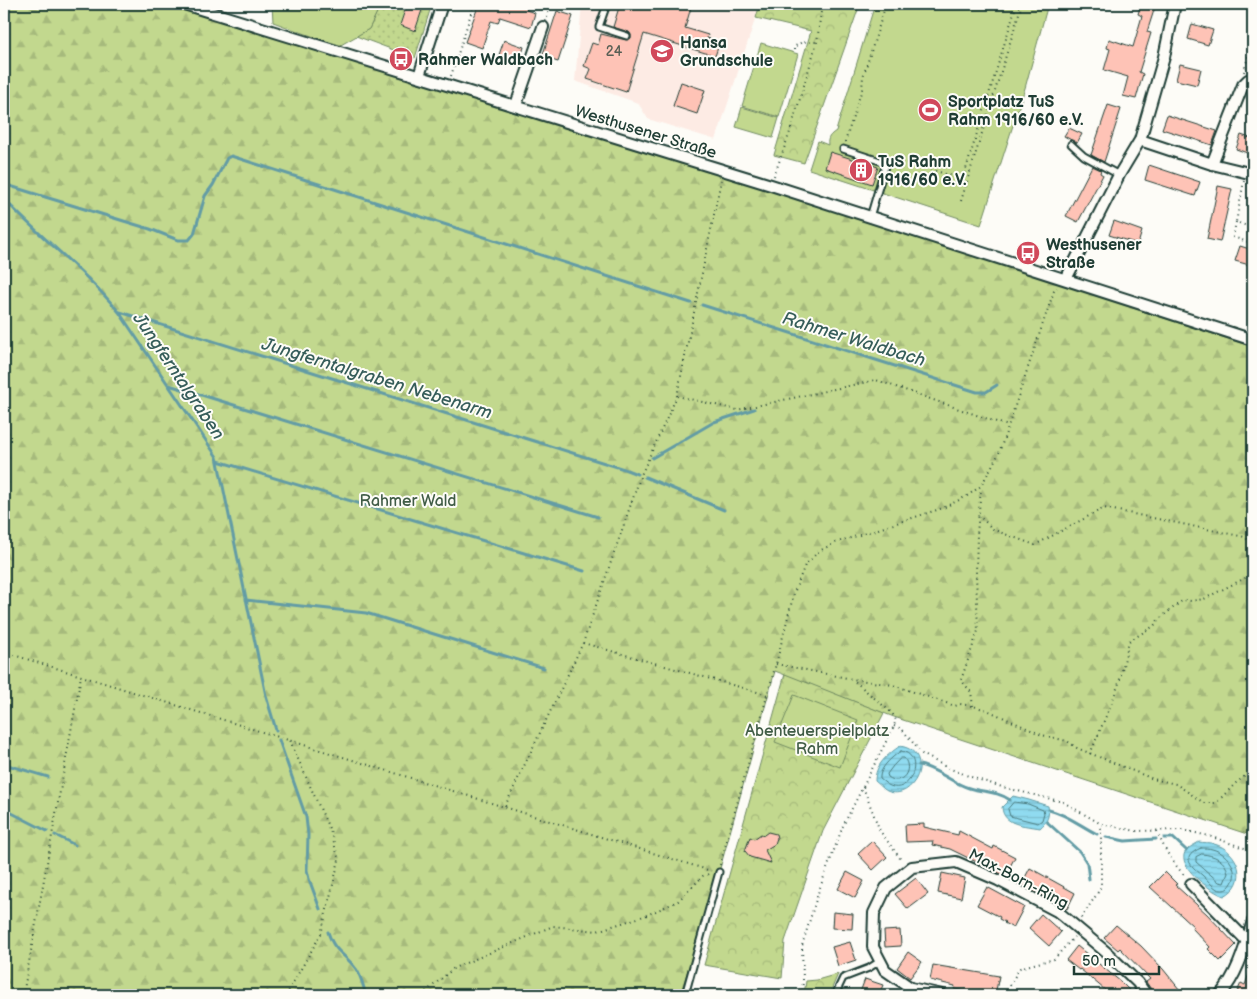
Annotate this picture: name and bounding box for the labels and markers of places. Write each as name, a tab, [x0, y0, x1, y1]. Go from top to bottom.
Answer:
place label: Hansa Grundschule	[680, 34, 773, 71]
school or university icon: Hansa Grundschule	[649, 38, 675, 64]
bus stop icon: Rahmer Waldbach	[388, 46, 414, 72]
place label: Rahmer Waldbach	[418, 51, 553, 70]
place label: Sportplatz TuS Rahm 1916/60 e.V.	[948, 93, 1084, 130]
sports icon: Sportplatz TuS Rahm 1916/60 e.V.	[917, 97, 943, 123]
place label: TuS Rahm 1916/60 e.V.	[878, 153, 967, 190]
building icon: TuS Rahm 1916/60 e.V.	[848, 157, 874, 183]
place label: Westhusener Straße	[1046, 236, 1142, 273]
bus stop icon: Westhusener Straße	[1015, 240, 1041, 266]

